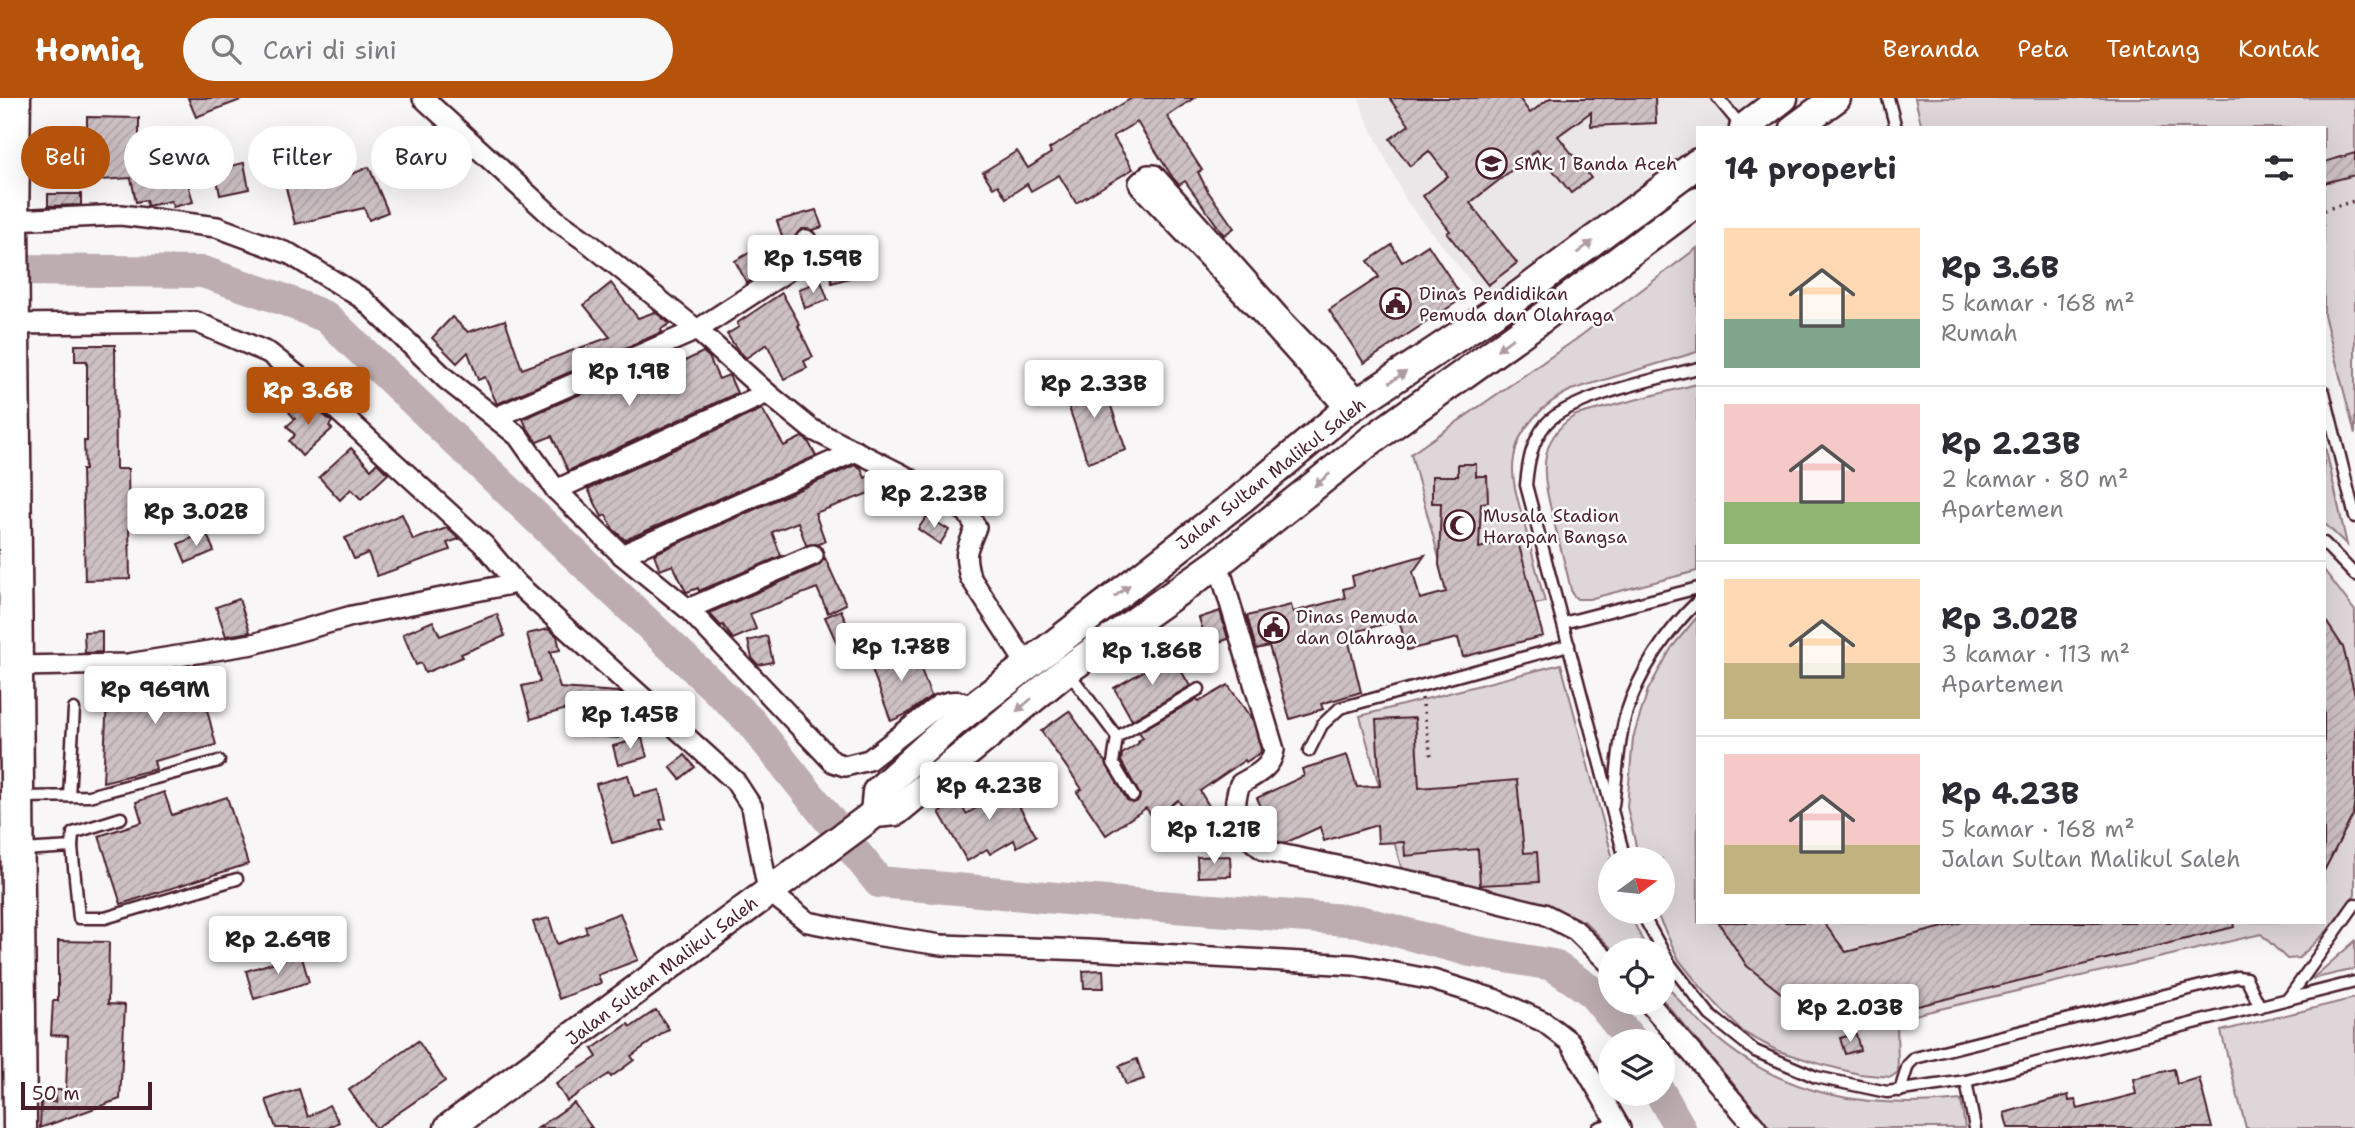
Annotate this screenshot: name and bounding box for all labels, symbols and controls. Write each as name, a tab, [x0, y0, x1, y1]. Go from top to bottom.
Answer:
search box	[183, 18, 673, 81]
text: Homiq	[35, 27, 141, 72]
icon: search	[207, 30, 245, 68]
text: Cari di sini	[263, 32, 397, 67]
text: Beranda	[1883, 33, 1979, 65]
text: Peta	[2017, 33, 2068, 65]
text: Tentang	[2106, 33, 2200, 65]
text: Kontak	[2238, 33, 2320, 65]
chip: Beli	[21, 126, 110, 189]
chip: Sewa	[124, 126, 234, 189]
chip: Filter	[248, 126, 357, 189]
chip: Baru	[371, 126, 472, 189]
school or university icon: SMK 1 Banda Aceh	[1474, 147, 1508, 181]
text: 14 properti	[1724, 148, 1897, 189]
icon: filters	[2260, 149, 2298, 187]
place label: SMK 1 Banda Aceh	[1514, 152, 1677, 176]
pin: Rp 1.59B	[741, 236, 885, 295]
one-way arrow	[1575, 240, 1594, 254]
text: Rp 1.59B	[764, 243, 862, 273]
text: Rp 3.6B	[1941, 247, 2059, 288]
icon: home	[1780, 256, 1864, 340]
place label: Dinas Pendidikan Pemuda dan Olahraga	[1419, 282, 1614, 327]
public building icon: Dinas Pendidikan Pemuda dan Olahraga	[1379, 287, 1413, 321]
text: 5 kamar · 168 m²	[1941, 288, 2135, 318]
text: Rumah	[1941, 318, 2018, 348]
one-way arrow	[1496, 337, 1514, 351]
pin: Rp 1.9B	[564, 348, 694, 408]
text: Rp 1.9B	[588, 356, 670, 386]
pin: Rp 2.33B	[1022, 360, 1166, 420]
pin: Rp 3.6B	[243, 368, 373, 427]
text: Rp 2.33B	[1041, 368, 1147, 398]
one-way arrow	[1388, 370, 1407, 383]
text: Rp 3.6B	[263, 375, 353, 405]
street label: Jalan Sultan Malikul Saleh	[1171, 392, 1371, 556]
text: Rp 2.23B	[1941, 423, 2081, 464]
icon: home	[1780, 432, 1864, 516]
text: 2 kamar · 80 m²	[1941, 464, 2128, 494]
pin: Rp 2.23B	[862, 470, 1006, 530]
one-way arrow	[1314, 472, 1332, 487]
text: Rp 2.23B	[880, 478, 988, 508]
pin: Rp 3.02B	[124, 489, 268, 548]
text: Apartemen	[1941, 494, 2064, 524]
text: Rp 3.02B	[143, 496, 249, 526]
place label: Musala Stadion Harapan Bangsa	[1483, 504, 1627, 549]
mosque icon: Musala Stadion Harapan Bangsa	[1443, 509, 1477, 543]
one-way arrow	[1112, 584, 1130, 599]
text: Rp 3.02B	[1941, 598, 2078, 639]
place label: Dinas Pemuda dan Olahraga	[1296, 605, 1418, 650]
icon: home	[1780, 607, 1864, 691]
public building icon: Dinas Pemuda dan Olahraga	[1256, 610, 1290, 644]
pin: Rp 1.78B	[829, 624, 973, 683]
pin: Rp 1.86B	[1080, 628, 1224, 687]
text: Rp 1.78B	[852, 631, 950, 661]
text: Rp 1.86B	[1102, 635, 1202, 665]
text: 3 kamar · 113 m²	[1941, 639, 2130, 669]
pin: Rp 969M	[90, 666, 220, 726]
text: Apartemen	[1941, 669, 2064, 699]
text: Rp 969M	[100, 674, 210, 704]
pin: Rp 1.45B	[558, 692, 702, 751]
one-way arrow	[1015, 698, 1033, 713]
text: Rp 1.45B	[581, 699, 679, 729]
pin: Rp 4.23B	[917, 762, 1061, 822]
text: Rp 4.23B	[936, 770, 1042, 800]
text: Rp 4.23B	[1941, 773, 2079, 814]
icon: home	[1780, 782, 1864, 866]
pin: Rp 1.21B	[1142, 806, 1286, 866]
text: Rp 1.21B	[1167, 814, 1261, 844]
text: 5 kamar · 168 m²	[1941, 814, 2135, 844]
text: Jalan Sultan Malikul Saleh	[1941, 844, 2241, 874]
north arrow	[1598, 847, 1675, 924]
map controls	[1598, 847, 1675, 1106]
street label: Jalan Sultan Malikul Saleh	[561, 891, 763, 1051]
pin: Rp 2.69B	[206, 916, 350, 976]
text: Rp 2.69B	[225, 924, 331, 954]
button: locate	[1598, 938, 1675, 1015]
pin: Rp 2.03B	[1778, 984, 1922, 1044]
text: Rp 2.03B	[1797, 992, 1903, 1022]
button: layers	[1598, 1029, 1675, 1106]
scale bar	[21, 1079, 152, 1111]
text: 50 m	[32, 1081, 80, 1106]

